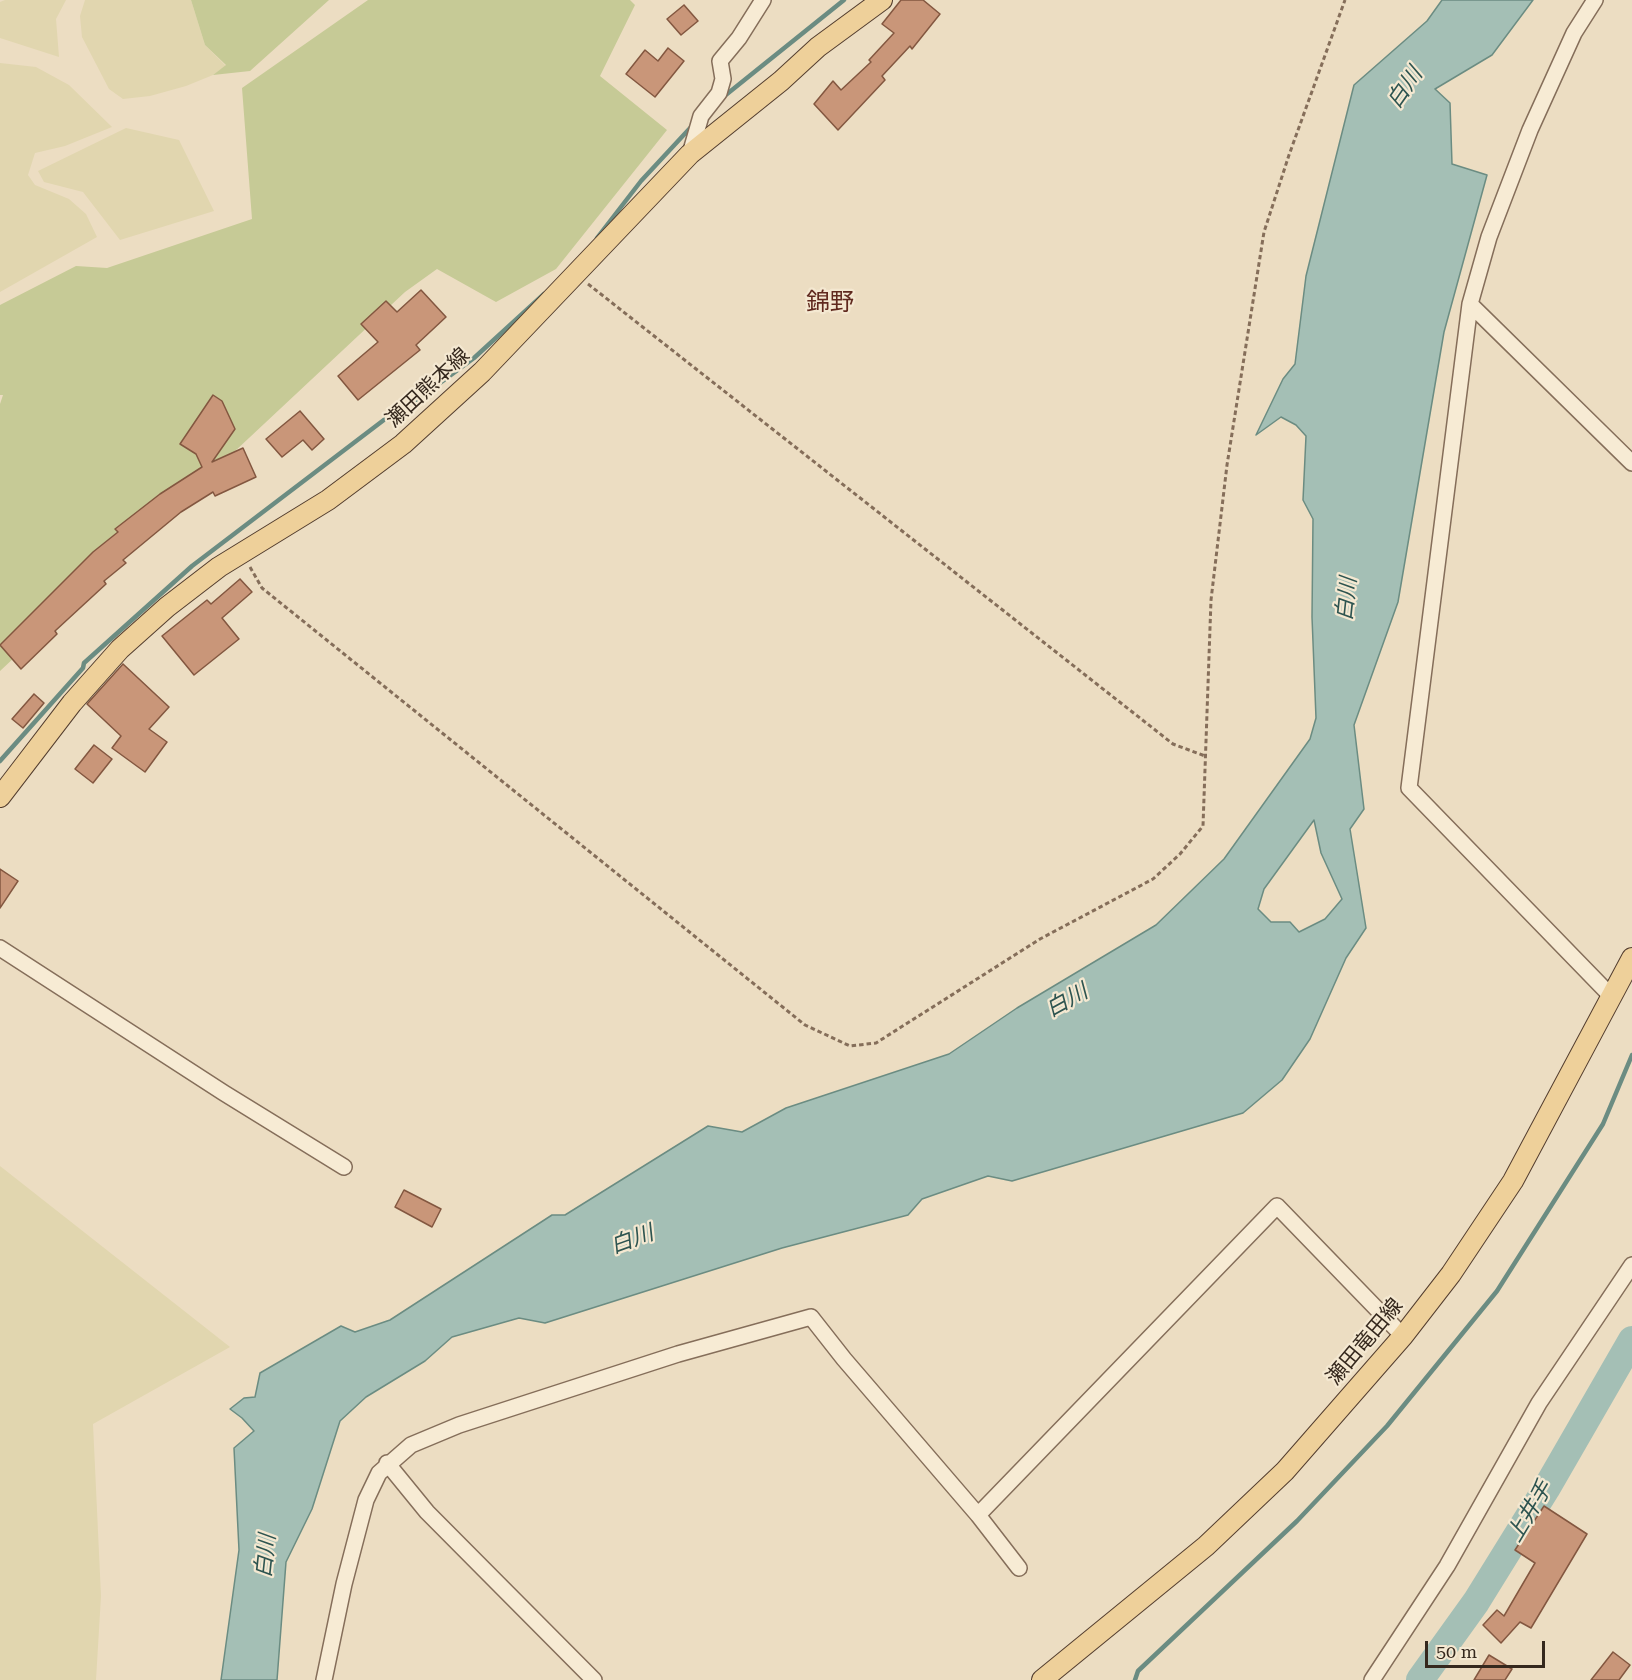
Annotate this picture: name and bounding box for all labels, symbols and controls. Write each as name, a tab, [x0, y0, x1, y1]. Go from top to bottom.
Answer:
water label: 白川	[1382, 62, 1428, 114]
district label: 錦野	[806, 289, 854, 317]
street label: 瀬田熊本線	[381, 343, 475, 433]
water label: 白川	[1332, 576, 1362, 622]
water label: 白川	[1041, 979, 1093, 1023]
water label: 白川	[607, 1220, 657, 1260]
street label: 瀬田竜田線	[1322, 1294, 1408, 1390]
water label: 上井手	[1502, 1477, 1558, 1547]
water label: 白川	[251, 1533, 281, 1579]
scale bar	[1428, 1629, 1548, 1667]
text: 50 m	[1436, 1641, 1477, 1662]

